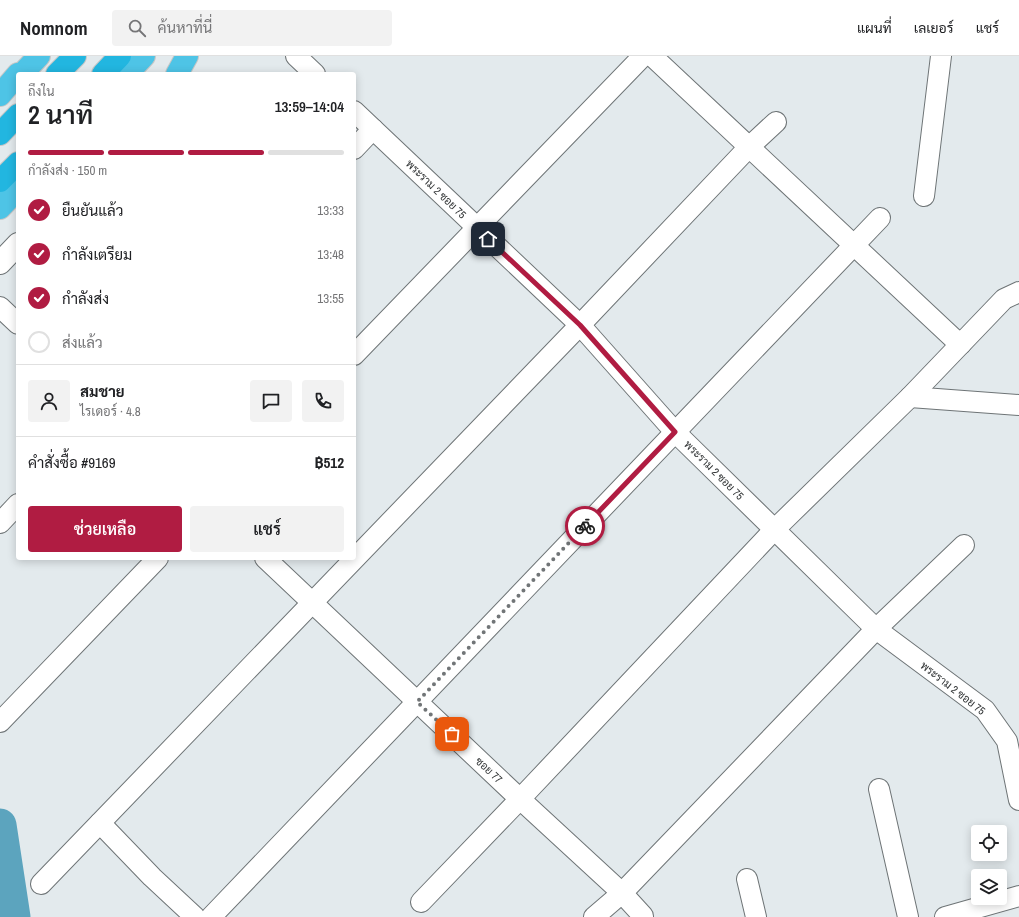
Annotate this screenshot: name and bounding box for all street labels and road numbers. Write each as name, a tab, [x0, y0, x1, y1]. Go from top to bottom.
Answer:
street label: พระราม 2 ซอย 75	[403, 157, 469, 221]
street label: พระราม 2 ซอย 75	[681, 437, 747, 503]
street label: พระราม 2 ซอย 75	[918, 658, 988, 718]
street label: ซอย 77	[472, 754, 506, 786]

